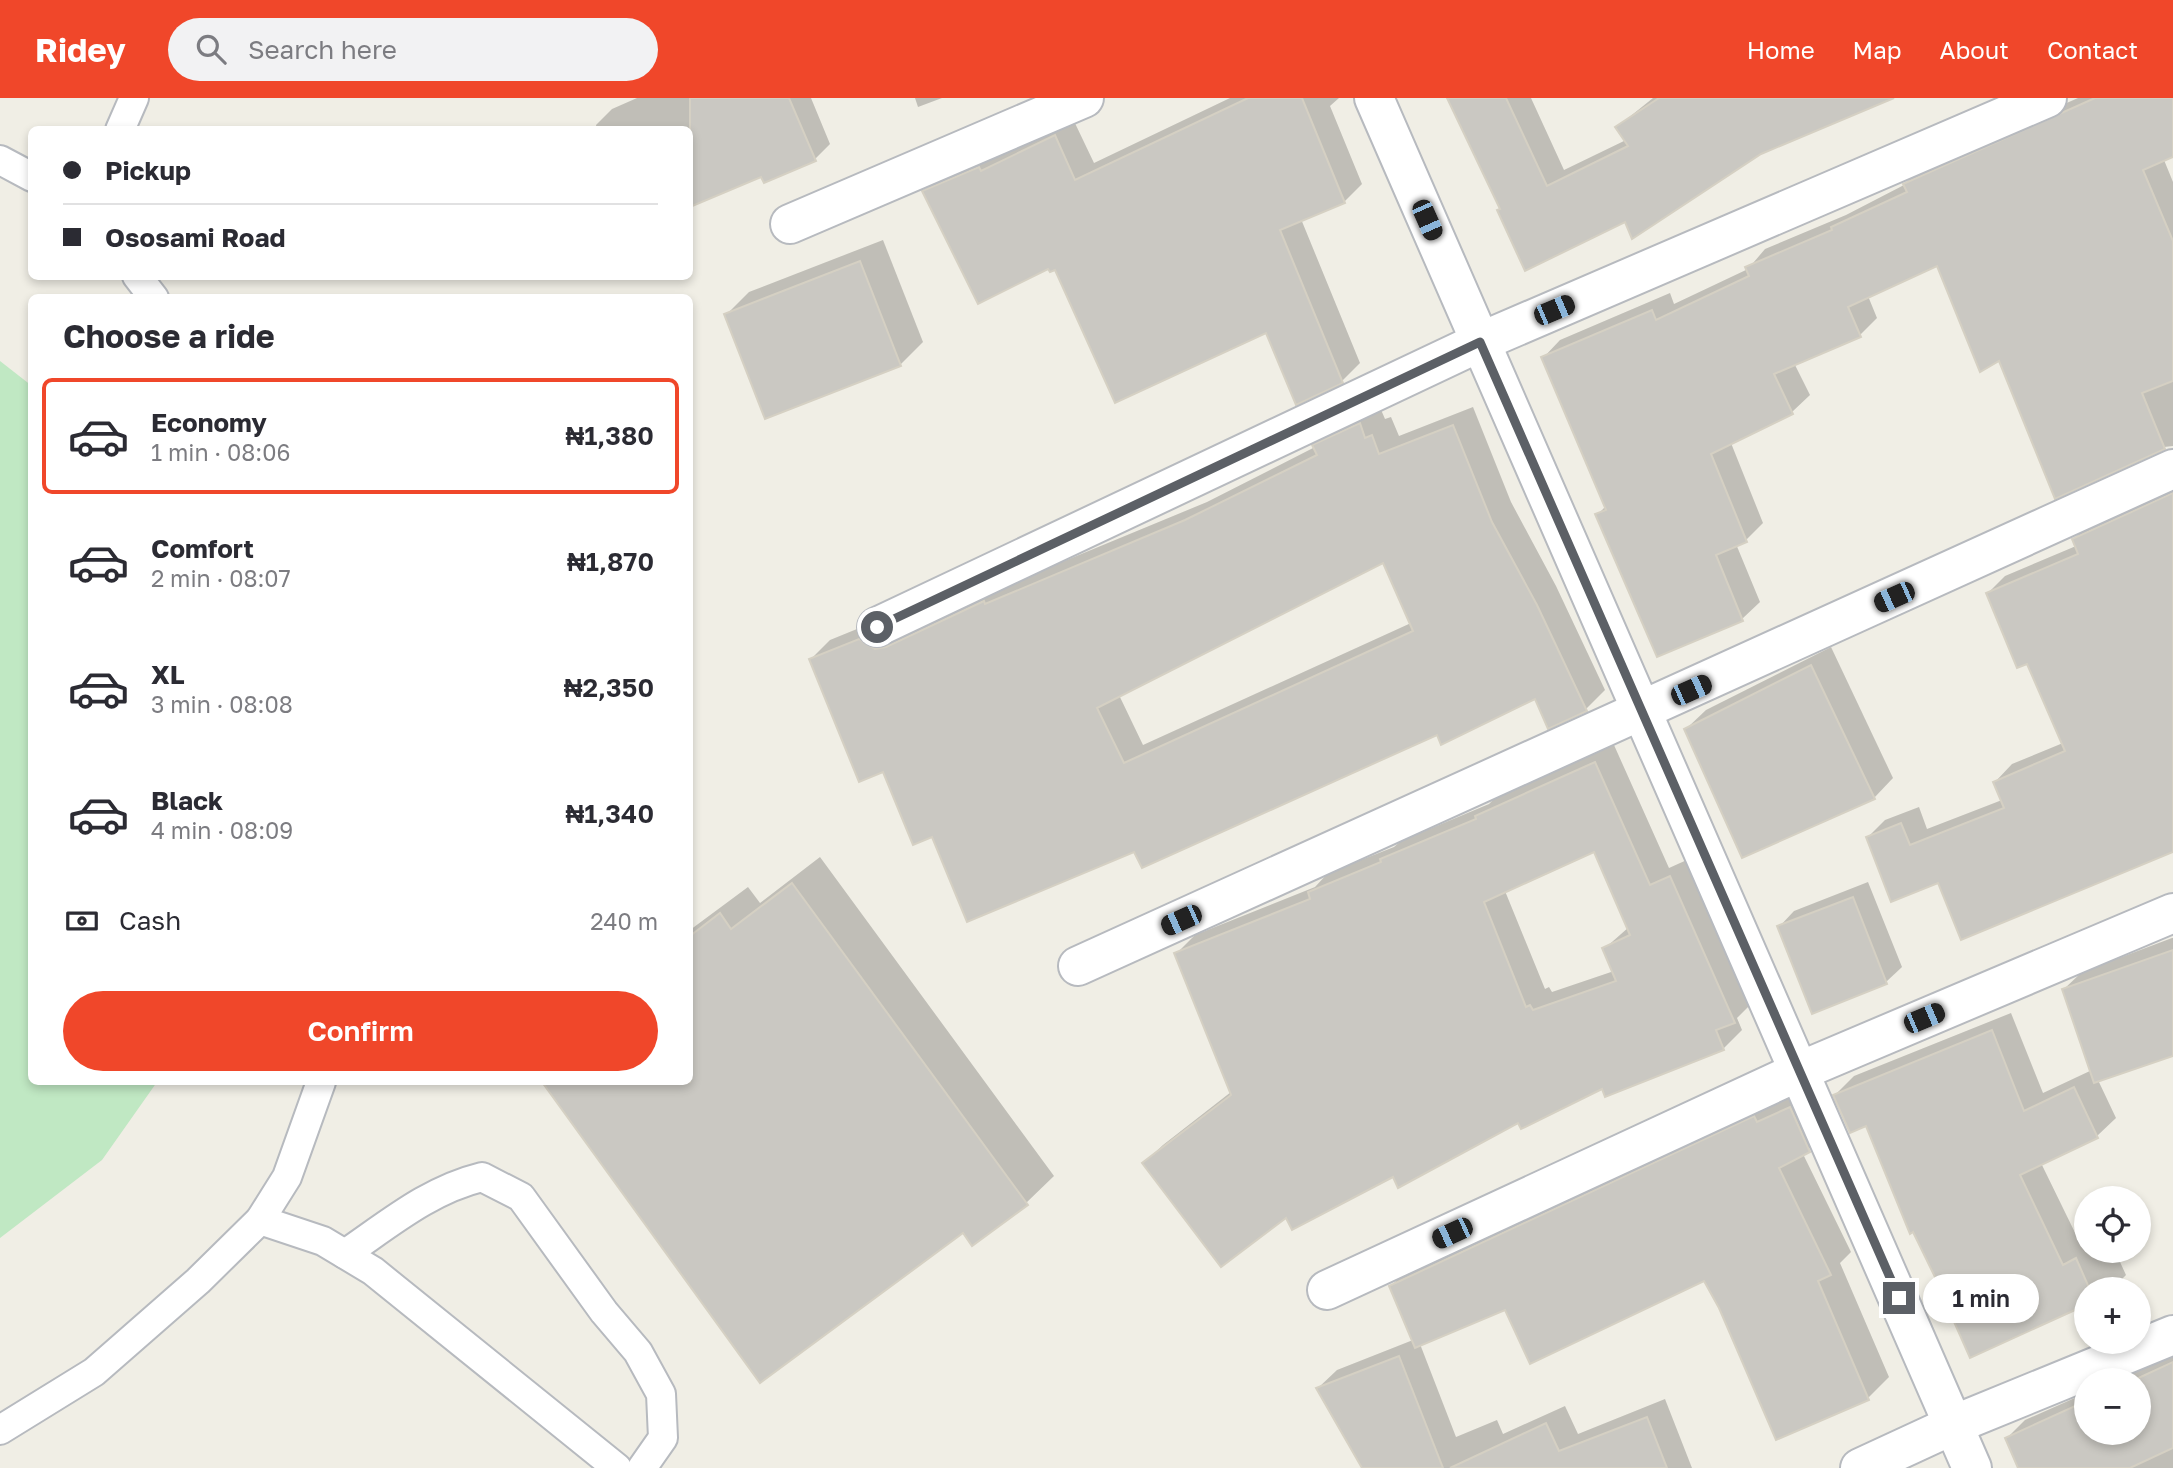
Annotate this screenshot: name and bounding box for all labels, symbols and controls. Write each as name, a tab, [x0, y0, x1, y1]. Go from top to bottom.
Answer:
search box	[168, 18, 658, 81]
text: Ridey	[35, 30, 126, 69]
icon: search	[192, 30, 230, 68]
text: Search here	[248, 34, 397, 65]
text: Home	[1747, 35, 1815, 64]
text: Map	[1853, 35, 1902, 64]
text: About	[1940, 35, 2009, 64]
text: Contact	[2047, 35, 2138, 64]
text: Pickup	[105, 155, 191, 186]
car	[1409, 197, 1446, 243]
text: Ososami Road	[105, 222, 286, 253]
car	[1531, 292, 1578, 328]
text: Choose a ride	[63, 317, 275, 355]
icon: car	[67, 405, 130, 468]
text: Economy	[151, 407, 267, 438]
text: ₦1,380	[565, 420, 654, 451]
text: 1 min · 08:06	[151, 438, 290, 466]
icon: car	[67, 531, 130, 594]
text: Comfort	[151, 533, 254, 564]
text: ₦1,870	[567, 546, 654, 577]
text: 2 min · 08:07	[151, 564, 291, 592]
car	[1871, 579, 1918, 615]
route start	[861, 611, 893, 643]
icon: car	[67, 657, 130, 720]
text: XL	[151, 659, 185, 690]
text: ₦2,350	[564, 672, 654, 703]
car	[1668, 672, 1715, 708]
text: 3 min · 08:08	[151, 690, 293, 718]
icon: car	[67, 783, 130, 846]
text: Black	[151, 785, 223, 816]
text: ₦1,340	[565, 798, 654, 829]
text: 4 min · 08:09	[151, 816, 293, 844]
icon: cash	[63, 902, 101, 940]
car	[1158, 902, 1205, 938]
text: Cash	[119, 905, 181, 936]
text: 240 m	[590, 907, 658, 935]
button: Confirm	[63, 991, 658, 1071]
car	[1901, 1000, 1948, 1036]
map controls	[2074, 1186, 2151, 1445]
button: locate	[2074, 1186, 2151, 1263]
car	[1429, 1215, 1476, 1251]
callout: 1 min	[1924, 1274, 2039, 1322]
button: +	[2074, 1277, 2151, 1354]
route end	[1883, 1282, 1915, 1314]
text: 1 min	[1952, 1284, 2010, 1312]
button: −	[2074, 1368, 2151, 1445]

